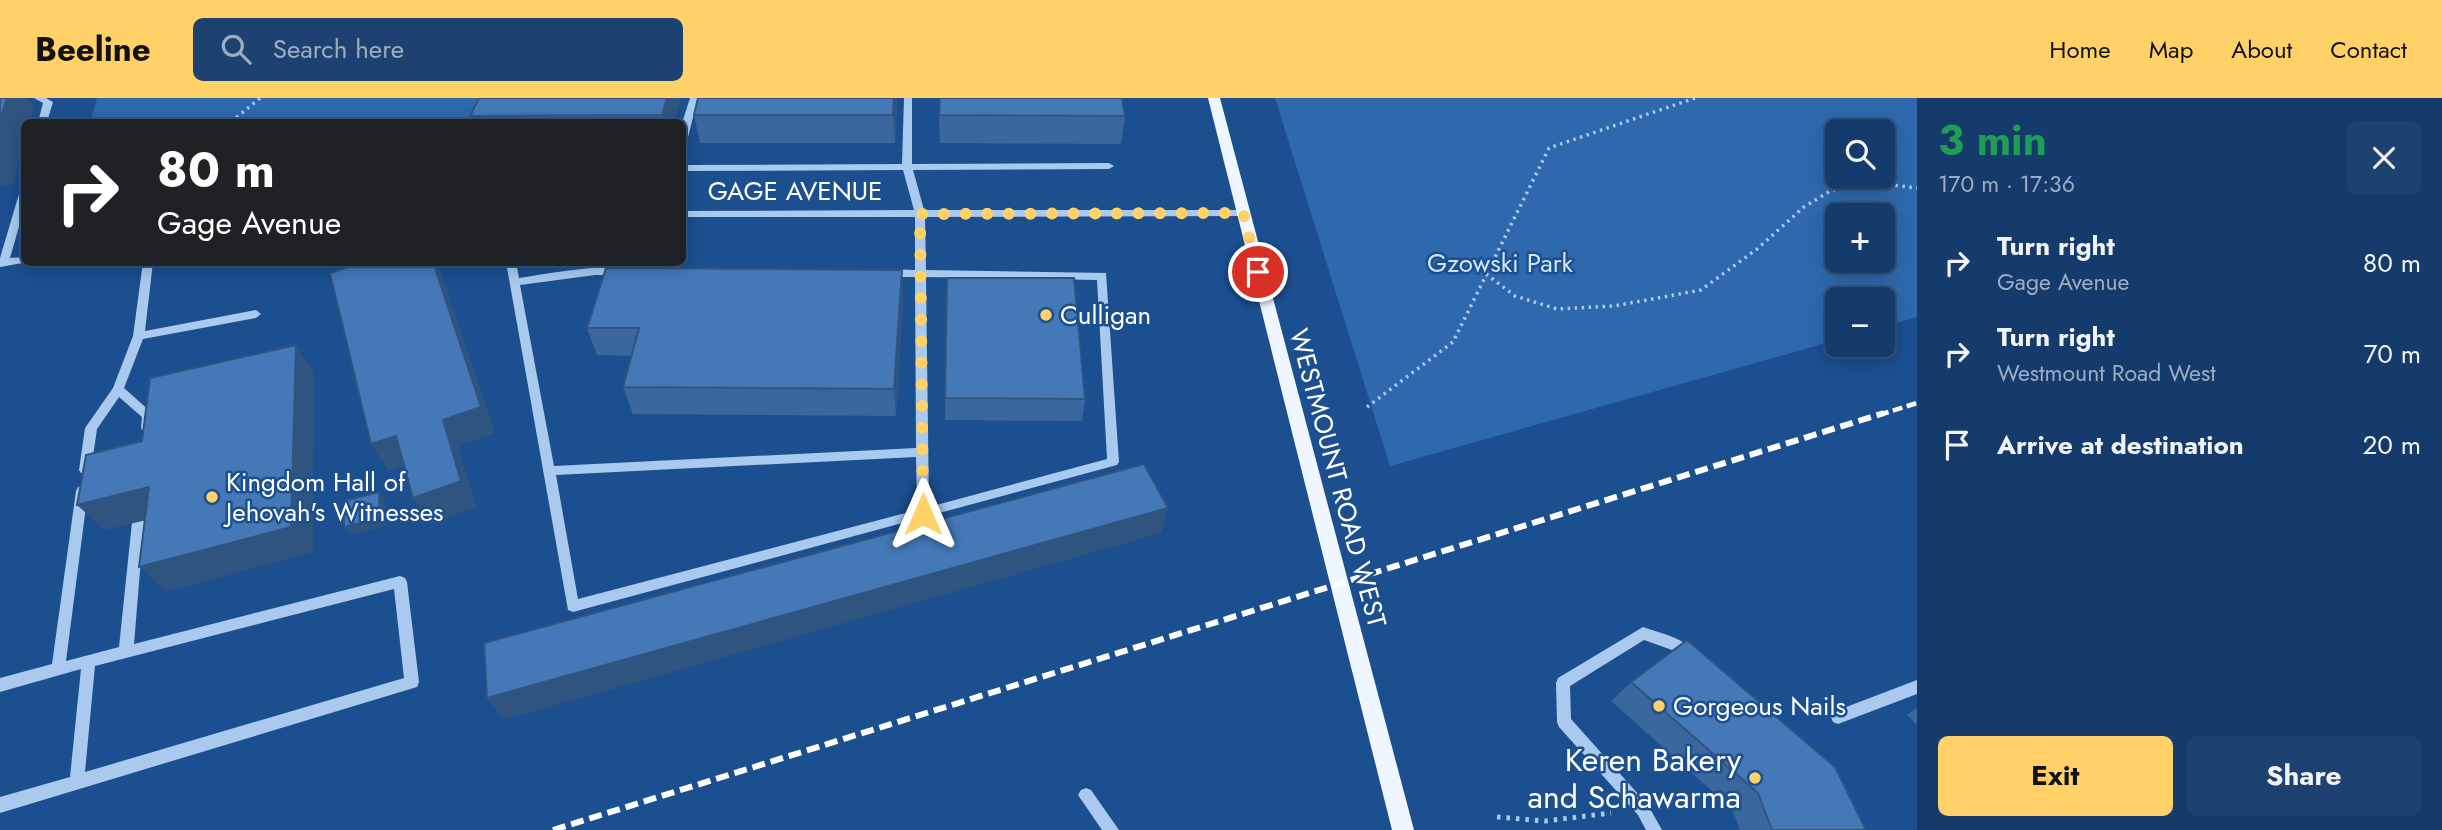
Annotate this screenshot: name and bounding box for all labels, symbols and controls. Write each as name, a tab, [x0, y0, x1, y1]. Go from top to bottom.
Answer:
search box	[193, 18, 683, 81]
text: Beeline	[35, 26, 151, 73]
icon: search	[217, 30, 255, 68]
text: Search here	[273, 30, 404, 68]
text: Home	[2049, 32, 2111, 67]
text: Map	[2149, 32, 2193, 67]
text: About	[2231, 32, 2292, 67]
text: Contact	[2330, 32, 2407, 67]
text: 3 min	[1938, 110, 2047, 171]
map controls	[1825, 119, 1895, 357]
button: search	[1825, 119, 1895, 189]
button: close	[2347, 121, 2421, 195]
text: 80 m	[157, 135, 275, 205]
icon: right	[42, 147, 133, 238]
text: 170 m · 17:36	[1938, 167, 2075, 201]
street label: GAGE AVENUE	[708, 172, 882, 210]
text: Gage Avenue	[157, 200, 341, 246]
button: +	[1825, 203, 1895, 273]
text: Turn right	[1997, 227, 2115, 265]
pin	[1228, 242, 1288, 302]
park label: Gzowski Park	[1427, 244, 1574, 282]
icon: right	[1938, 244, 1976, 282]
text: 80 m	[2363, 244, 2421, 282]
icon: arrive	[1239, 253, 1277, 291]
text: Gage Avenue	[1997, 265, 2129, 299]
button: −	[1825, 287, 1895, 357]
place label: Culligan	[1060, 296, 1151, 334]
marker: Culligan	[1038, 307, 1054, 323]
text: Turn right	[1997, 318, 2115, 356]
street label: WESTMOUNT ROAD WEST	[1280, 325, 1396, 631]
icon: right	[1938, 335, 1976, 373]
text: 70 m	[2364, 335, 2421, 373]
text: Westmount Road West	[1997, 356, 2216, 390]
icon: arrive	[1938, 426, 1976, 464]
text: Arrive at destination	[1997, 426, 2244, 464]
text: 20 m	[2363, 426, 2421, 464]
place label: Kingdom Hall of Jehovah's Witnesses	[223, 463, 444, 531]
position arrow	[886, 477, 960, 551]
marker: Kingdom Hall of Jehovah's Witnesses	[204, 489, 220, 505]
place label: Gorgeous Nails	[1673, 687, 1846, 725]
marker: Gorgeous Nails	[1651, 698, 1667, 714]
button: Exit	[1938, 736, 2173, 816]
button: Share	[2187, 736, 2421, 816]
place label: Keren Bakery and Schawarma	[1528, 737, 1742, 820]
marker: Keren Bakery and Schawarma	[1747, 770, 1763, 786]

